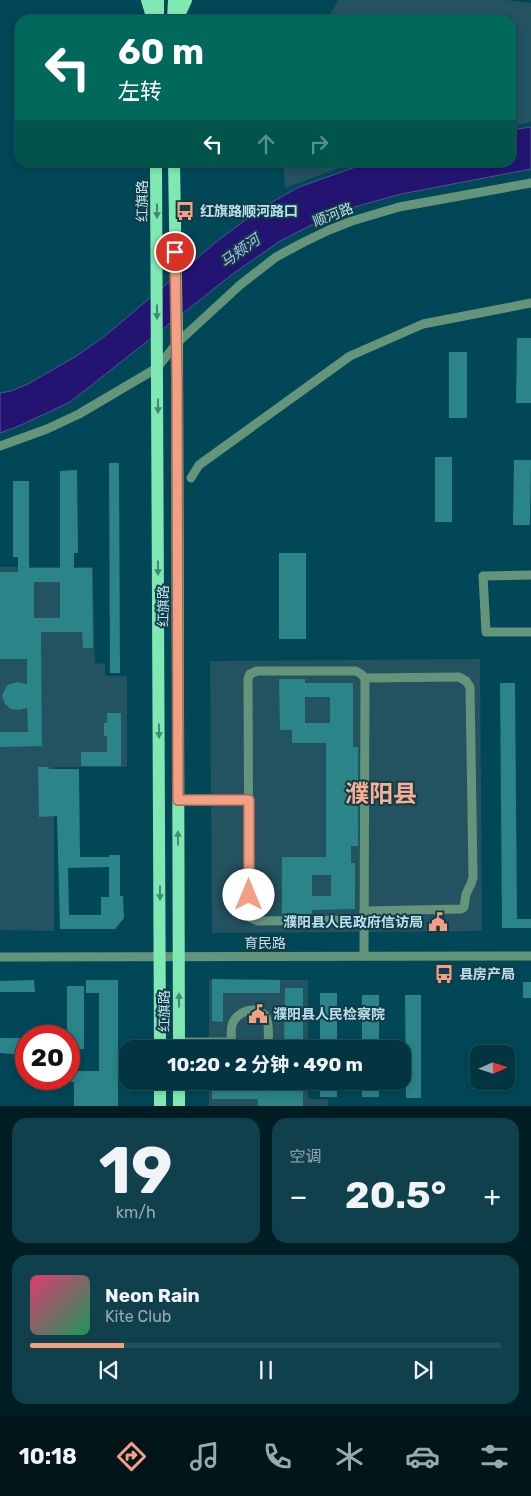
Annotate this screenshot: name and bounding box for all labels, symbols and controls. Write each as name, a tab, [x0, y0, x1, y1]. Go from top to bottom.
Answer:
text: 60 m	[118, 31, 204, 73]
icon: left	[35, 35, 100, 100]
text: 左转	[118, 78, 162, 105]
icon: left	[199, 130, 227, 158]
icon: ahead	[252, 130, 280, 158]
icon: right	[305, 130, 333, 158]
street label: 红旗路	[134, 180, 151, 222]
bus stop icon: 红旗路顺河路口	[174, 200, 196, 222]
street label: 顺河路	[310, 200, 356, 230]
one-way arrow	[153, 203, 161, 219]
place label: 红旗路顺河路口	[200, 203, 298, 220]
water label: 马颊河	[217, 229, 266, 272]
pin	[154, 231, 196, 273]
icon: arrive	[161, 238, 189, 266]
one-way arrow	[153, 304, 161, 320]
one-way arrow	[154, 398, 162, 414]
one-way arrow	[154, 561, 162, 577]
street label: 红旗路	[155, 585, 172, 627]
one-way arrow	[155, 723, 163, 739]
district label: 濮阳县	[345, 780, 417, 808]
one-way arrow	[174, 829, 182, 845]
position arrow	[222, 868, 274, 920]
one-way arrow	[156, 886, 164, 902]
public building icon: 濮阳县人民政府信访局	[427, 911, 449, 933]
place label: 濮阳县人民政府信访局	[283, 914, 423, 931]
street label: 育民路	[244, 935, 286, 952]
bus stop icon: 县房产局	[433, 963, 455, 985]
place label: 县房产局	[459, 966, 515, 983]
street label: 红旗路	[156, 990, 173, 1032]
one-way arrow	[175, 992, 183, 1008]
public building icon: 濮阳县人民检察院	[247, 1003, 269, 1025]
place label: 濮阳县人民检察院	[273, 1006, 385, 1023]
speed limit sign: 20	[15, 1025, 80, 1090]
north arrow	[470, 1045, 515, 1090]
map controls	[470, 1045, 515, 1090]
text: 10:20 · 2 分钟 · 490 m	[167, 1053, 363, 1076]
text: 19	[99, 1132, 173, 1209]
text: 空调	[290, 1147, 322, 1166]
text: 20.5°	[345, 1172, 446, 1218]
text: −	[290, 1180, 308, 1213]
text: +	[484, 1180, 501, 1213]
text: km/h	[116, 1203, 156, 1222]
text: Neon Rain	[105, 1284, 200, 1307]
text: Kite Club	[105, 1307, 171, 1326]
icon: previous	[95, 1356, 123, 1384]
icon: pause	[252, 1356, 280, 1384]
icon: next	[409, 1356, 437, 1384]
icon: directions	[114, 1439, 149, 1474]
icon: music	[187, 1439, 222, 1474]
icon: phone	[260, 1439, 295, 1474]
icon: climate	[332, 1439, 367, 1474]
icon: car	[405, 1439, 440, 1474]
icon: filters	[477, 1439, 512, 1474]
text: 10:18	[19, 1443, 77, 1470]

